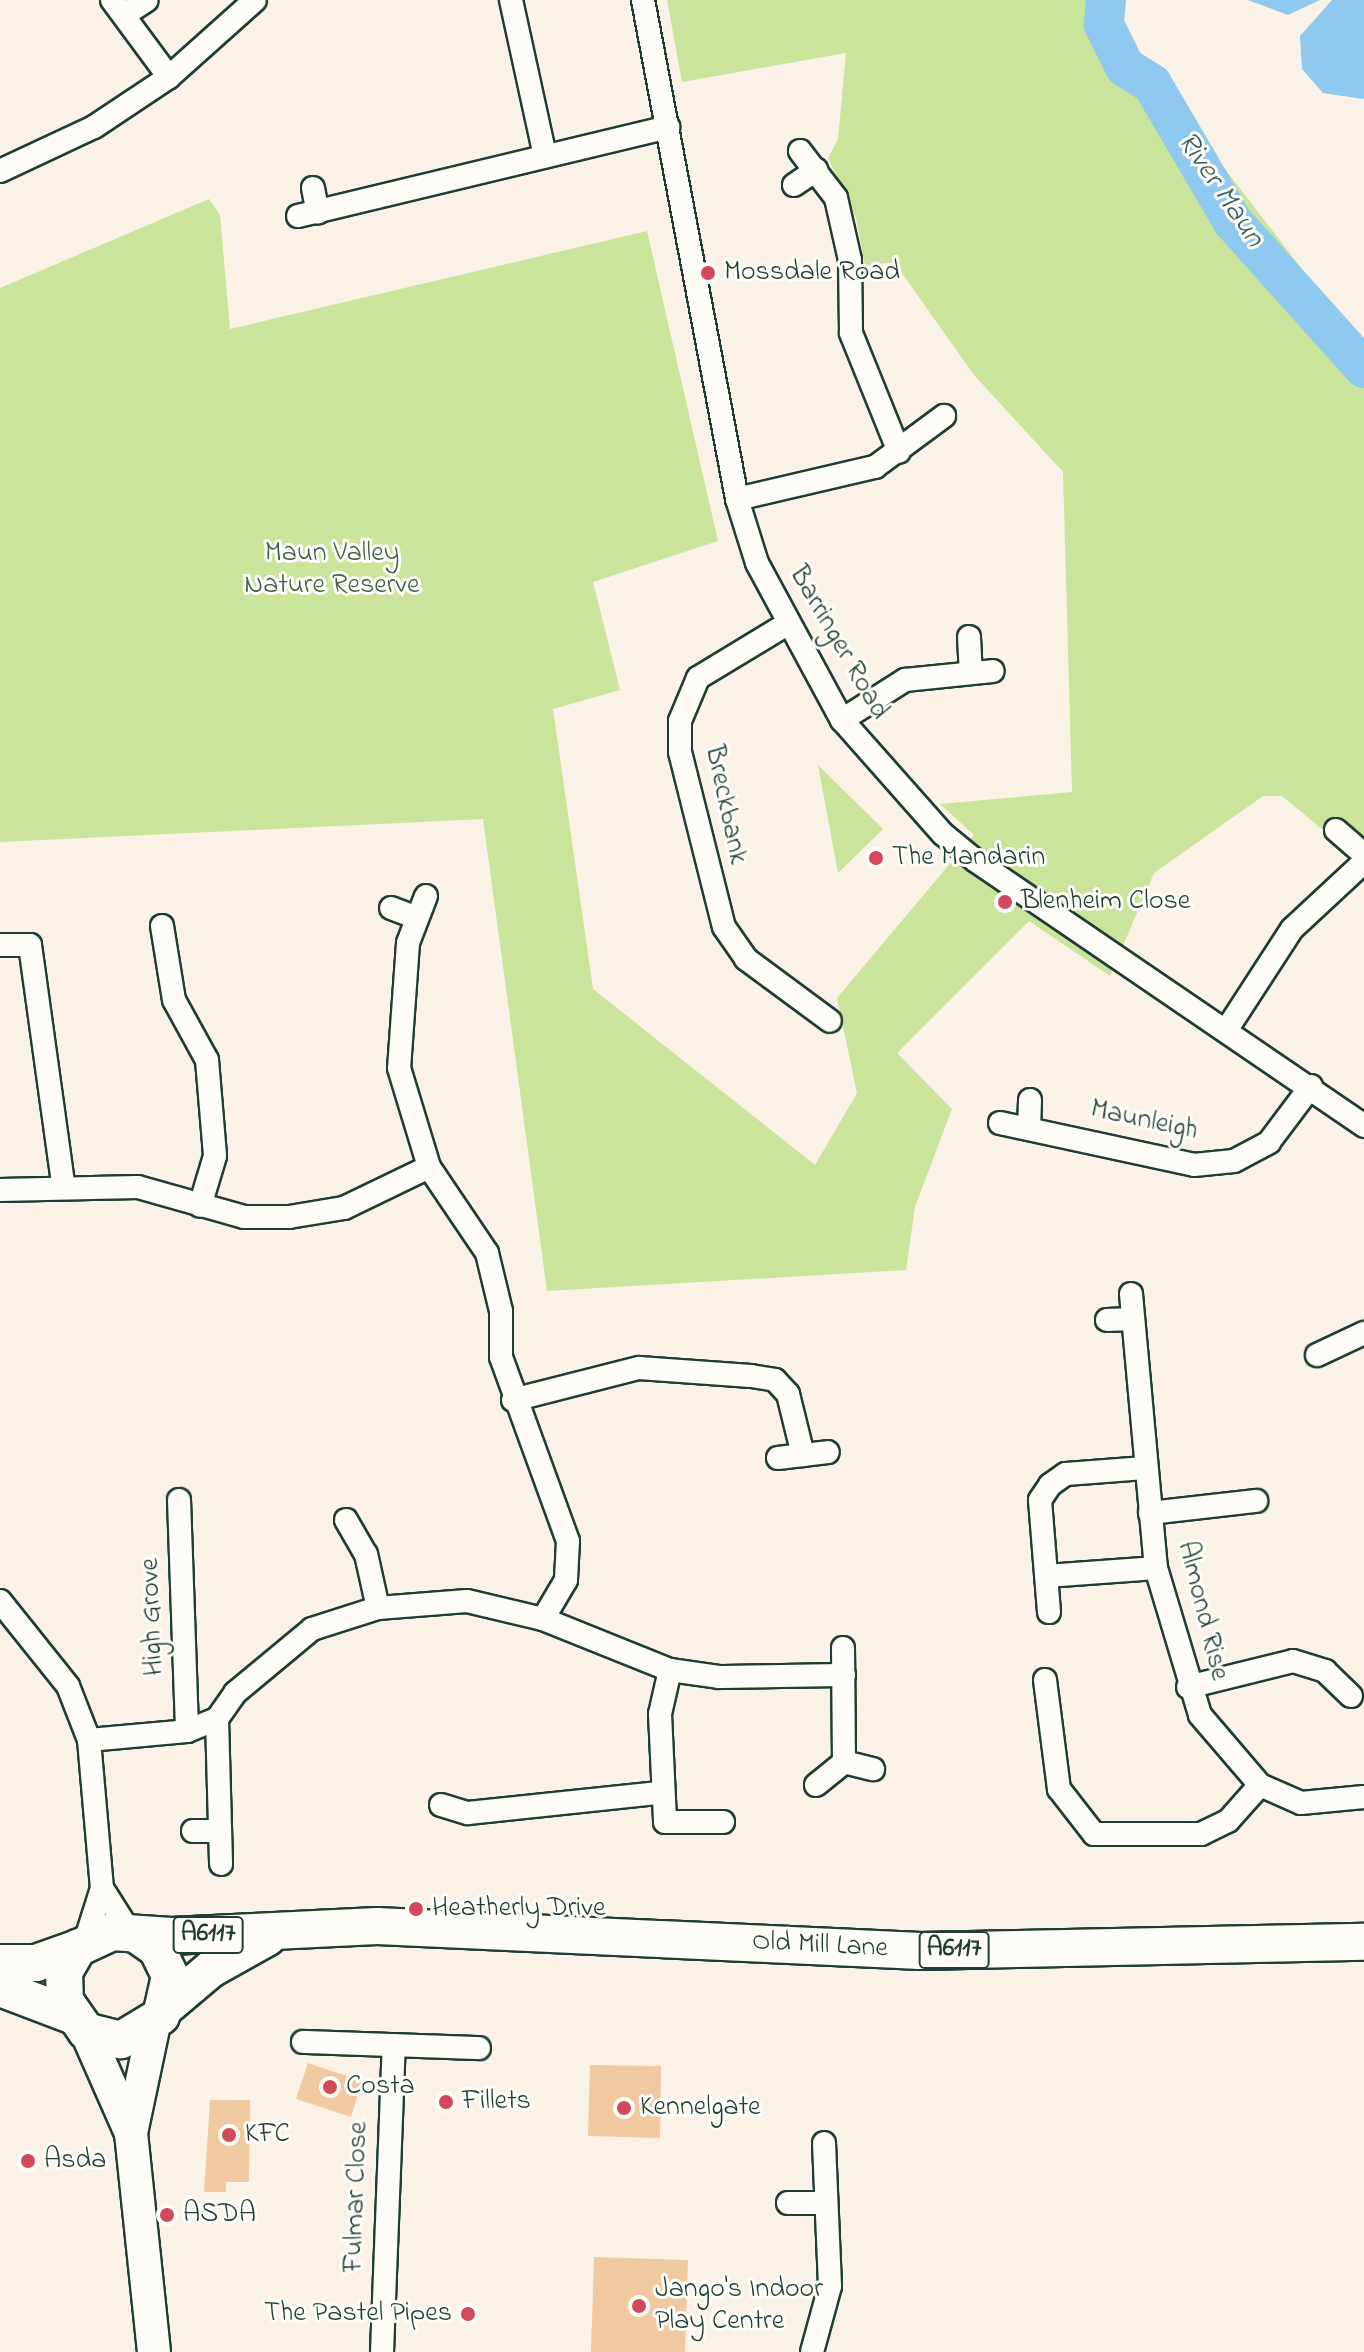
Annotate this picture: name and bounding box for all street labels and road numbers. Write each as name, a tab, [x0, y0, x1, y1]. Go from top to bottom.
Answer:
street label: Barringer Road	[780, 560, 896, 726]
street label: Breckbank	[696, 742, 754, 868]
street label: Maunleigh	[1087, 1093, 1201, 1149]
street label: Almond Rise	[1169, 1538, 1235, 1684]
street label: High Grove	[134, 1557, 172, 1677]
road number: A6117	[172, 1913, 244, 1957]
street label: Old Mill Lane	[751, 1926, 889, 1966]
road number: A6117	[918, 1928, 990, 1972]
street label: Fulmar Close	[338, 2121, 376, 2273]

